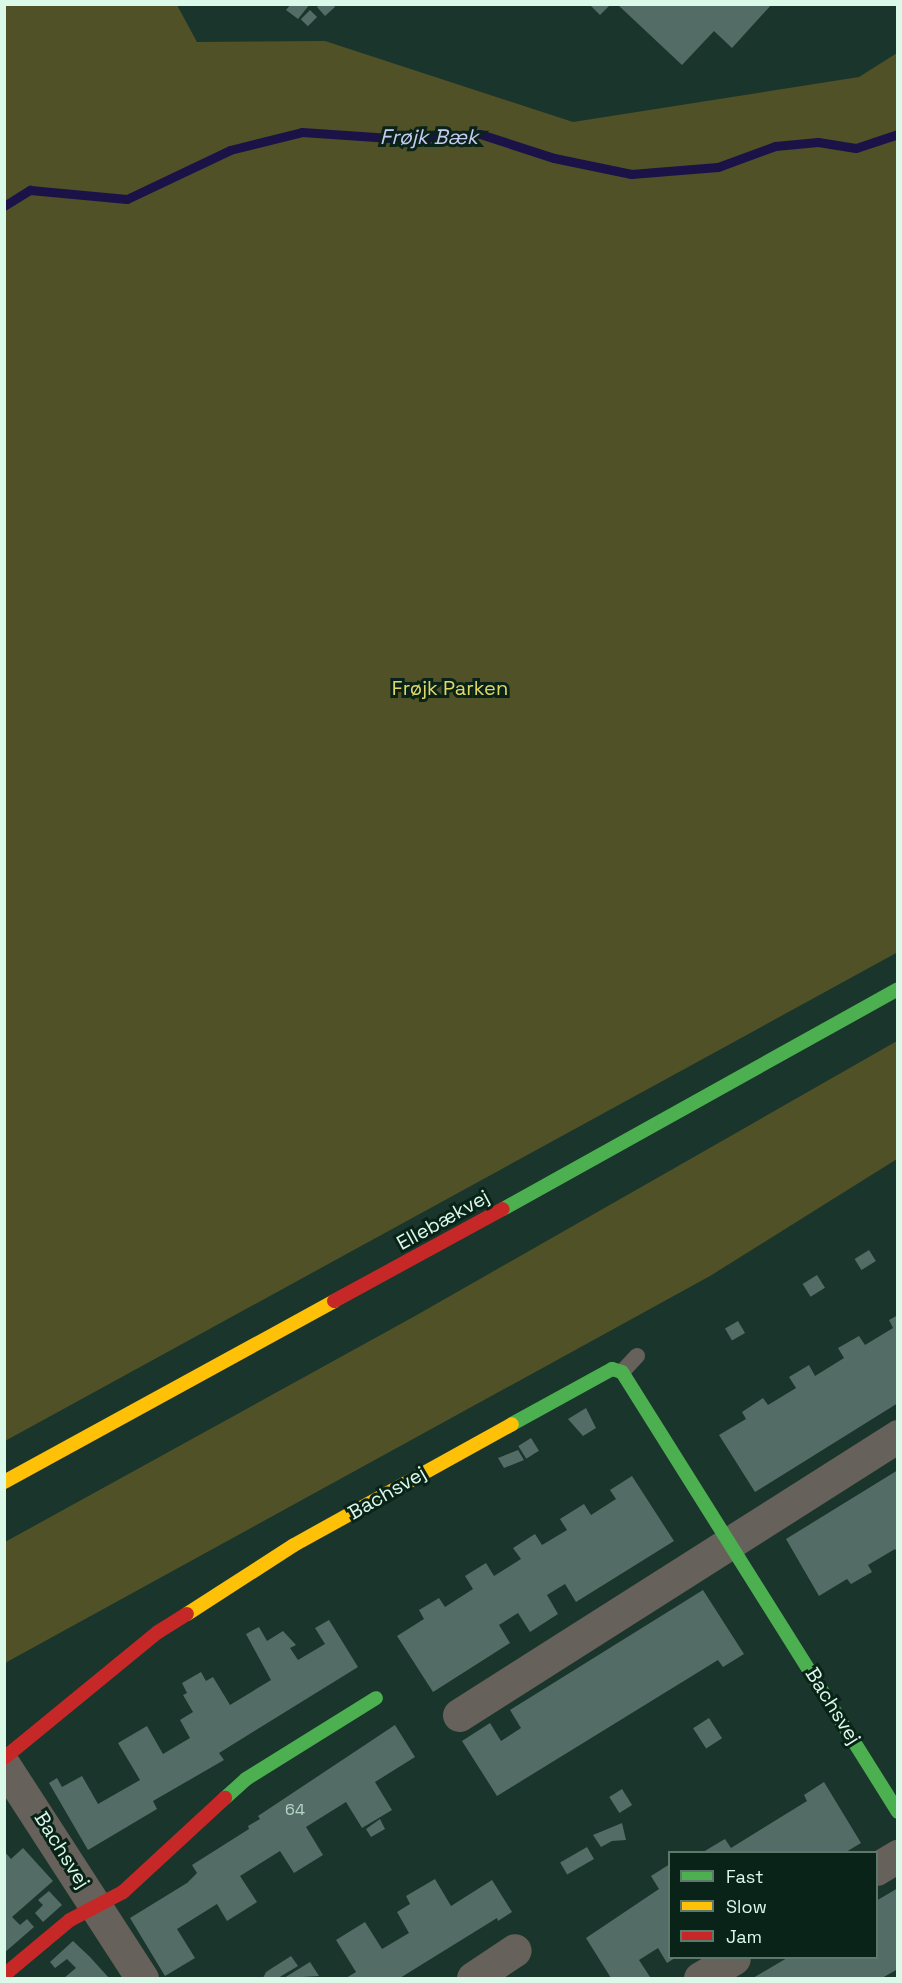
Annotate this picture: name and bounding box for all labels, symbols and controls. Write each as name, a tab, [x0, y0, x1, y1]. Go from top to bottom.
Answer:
water label: Frøjk Bæk	[380, 124, 478, 150]
park label: Frøjk Parken	[392, 676, 508, 700]
street label: Ellebækvej	[392, 1185, 494, 1255]
street label: Bachsvej	[344, 1461, 430, 1525]
street label: Bachsvej	[800, 1663, 866, 1749]
house number: 64	[285, 1800, 305, 1820]
street label: Bachsvej	[29, 1807, 95, 1893]
legend	[668, 1851, 878, 1959]
text: Fast	[726, 1865, 763, 1888]
text: Slow	[726, 1895, 767, 1918]
text: Jam	[726, 1925, 762, 1948]

